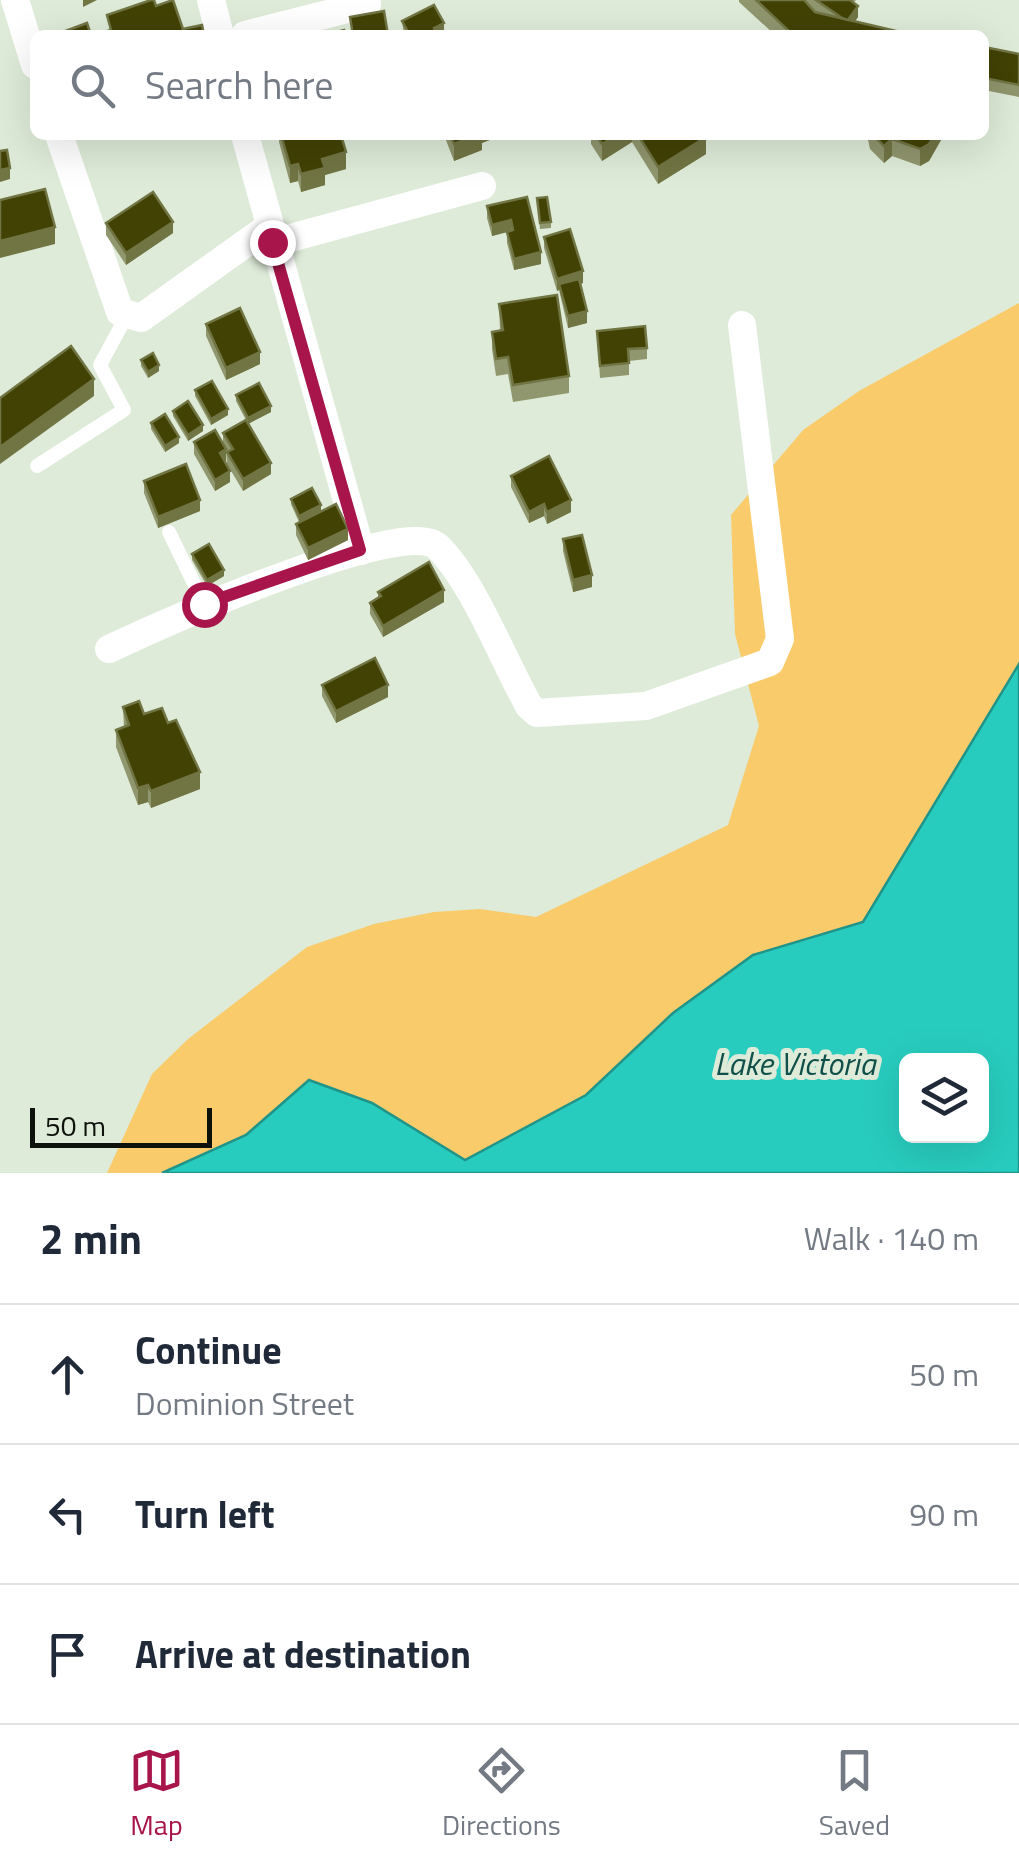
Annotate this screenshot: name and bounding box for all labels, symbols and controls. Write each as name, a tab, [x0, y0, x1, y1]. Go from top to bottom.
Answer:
search box	[30, 30, 989, 140]
text: Search here	[145, 56, 333, 114]
icon: search	[65, 58, 120, 113]
route end	[250, 220, 296, 266]
route start	[182, 582, 228, 628]
water label: Lake Victoria	[715, 1039, 877, 1087]
map controls	[899, 1053, 989, 1143]
button: layers	[899, 1053, 989, 1143]
scale bar	[30, 1103, 212, 1148]
text: 50 m	[45, 1104, 106, 1147]
text: 2 min	[40, 1206, 142, 1270]
text: Walk · 140 m	[804, 1214, 979, 1262]
text: Continue	[135, 1321, 282, 1379]
icon: ahead	[40, 1347, 95, 1402]
text: 50 m	[909, 1350, 979, 1398]
text: Dominion Street	[135, 1379, 354, 1427]
text: Turn left	[135, 1485, 275, 1543]
icon: left	[40, 1487, 95, 1542]
text: 90 m	[909, 1490, 979, 1538]
text: Arrive at destination	[135, 1625, 471, 1683]
icon: arrive	[40, 1627, 95, 1682]
tab: Map	[129, 1743, 184, 1846]
tab: Directions	[442, 1743, 561, 1846]
tab: Saved	[819, 1743, 890, 1846]

